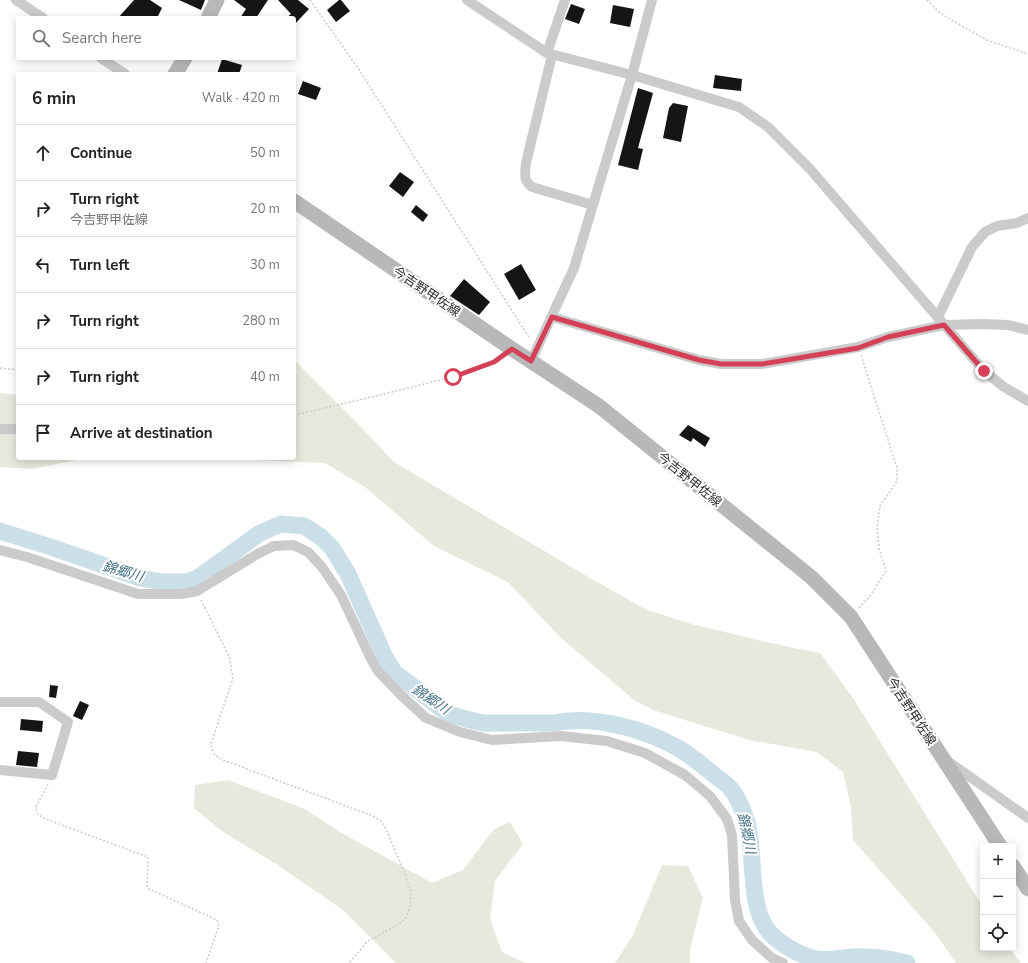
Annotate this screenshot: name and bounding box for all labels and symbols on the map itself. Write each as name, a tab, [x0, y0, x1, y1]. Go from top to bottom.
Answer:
street label: 今吉野甲佐線	[389, 263, 464, 321]
route end	[975, 362, 993, 380]
route start	[444, 368, 462, 386]
street label: 今吉野甲佐線	[653, 448, 725, 511]
water label: 錦郷川	[100, 557, 148, 587]
street label: 今吉野甲佐線	[882, 674, 940, 749]
water label: 錦郷川	[408, 680, 455, 720]
water label: 錦郷川	[733, 811, 761, 858]

